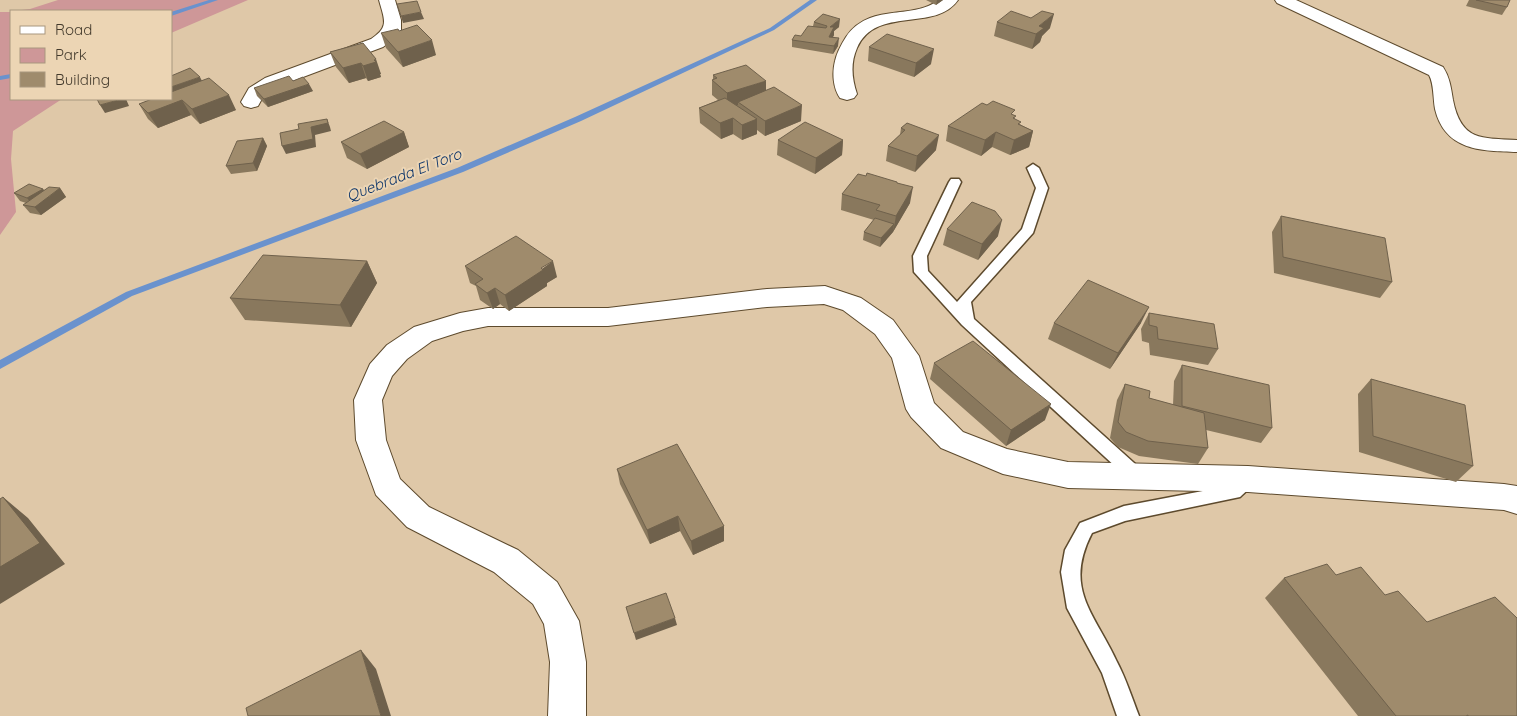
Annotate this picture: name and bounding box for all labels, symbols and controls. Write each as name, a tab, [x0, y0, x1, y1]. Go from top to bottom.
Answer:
legend	[10, 10, 172, 100]
text: Road	[55, 20, 92, 39]
text: Park	[55, 45, 87, 64]
text: Building	[55, 70, 110, 89]
water label: Quebrada El Toro	[344, 144, 465, 205]

